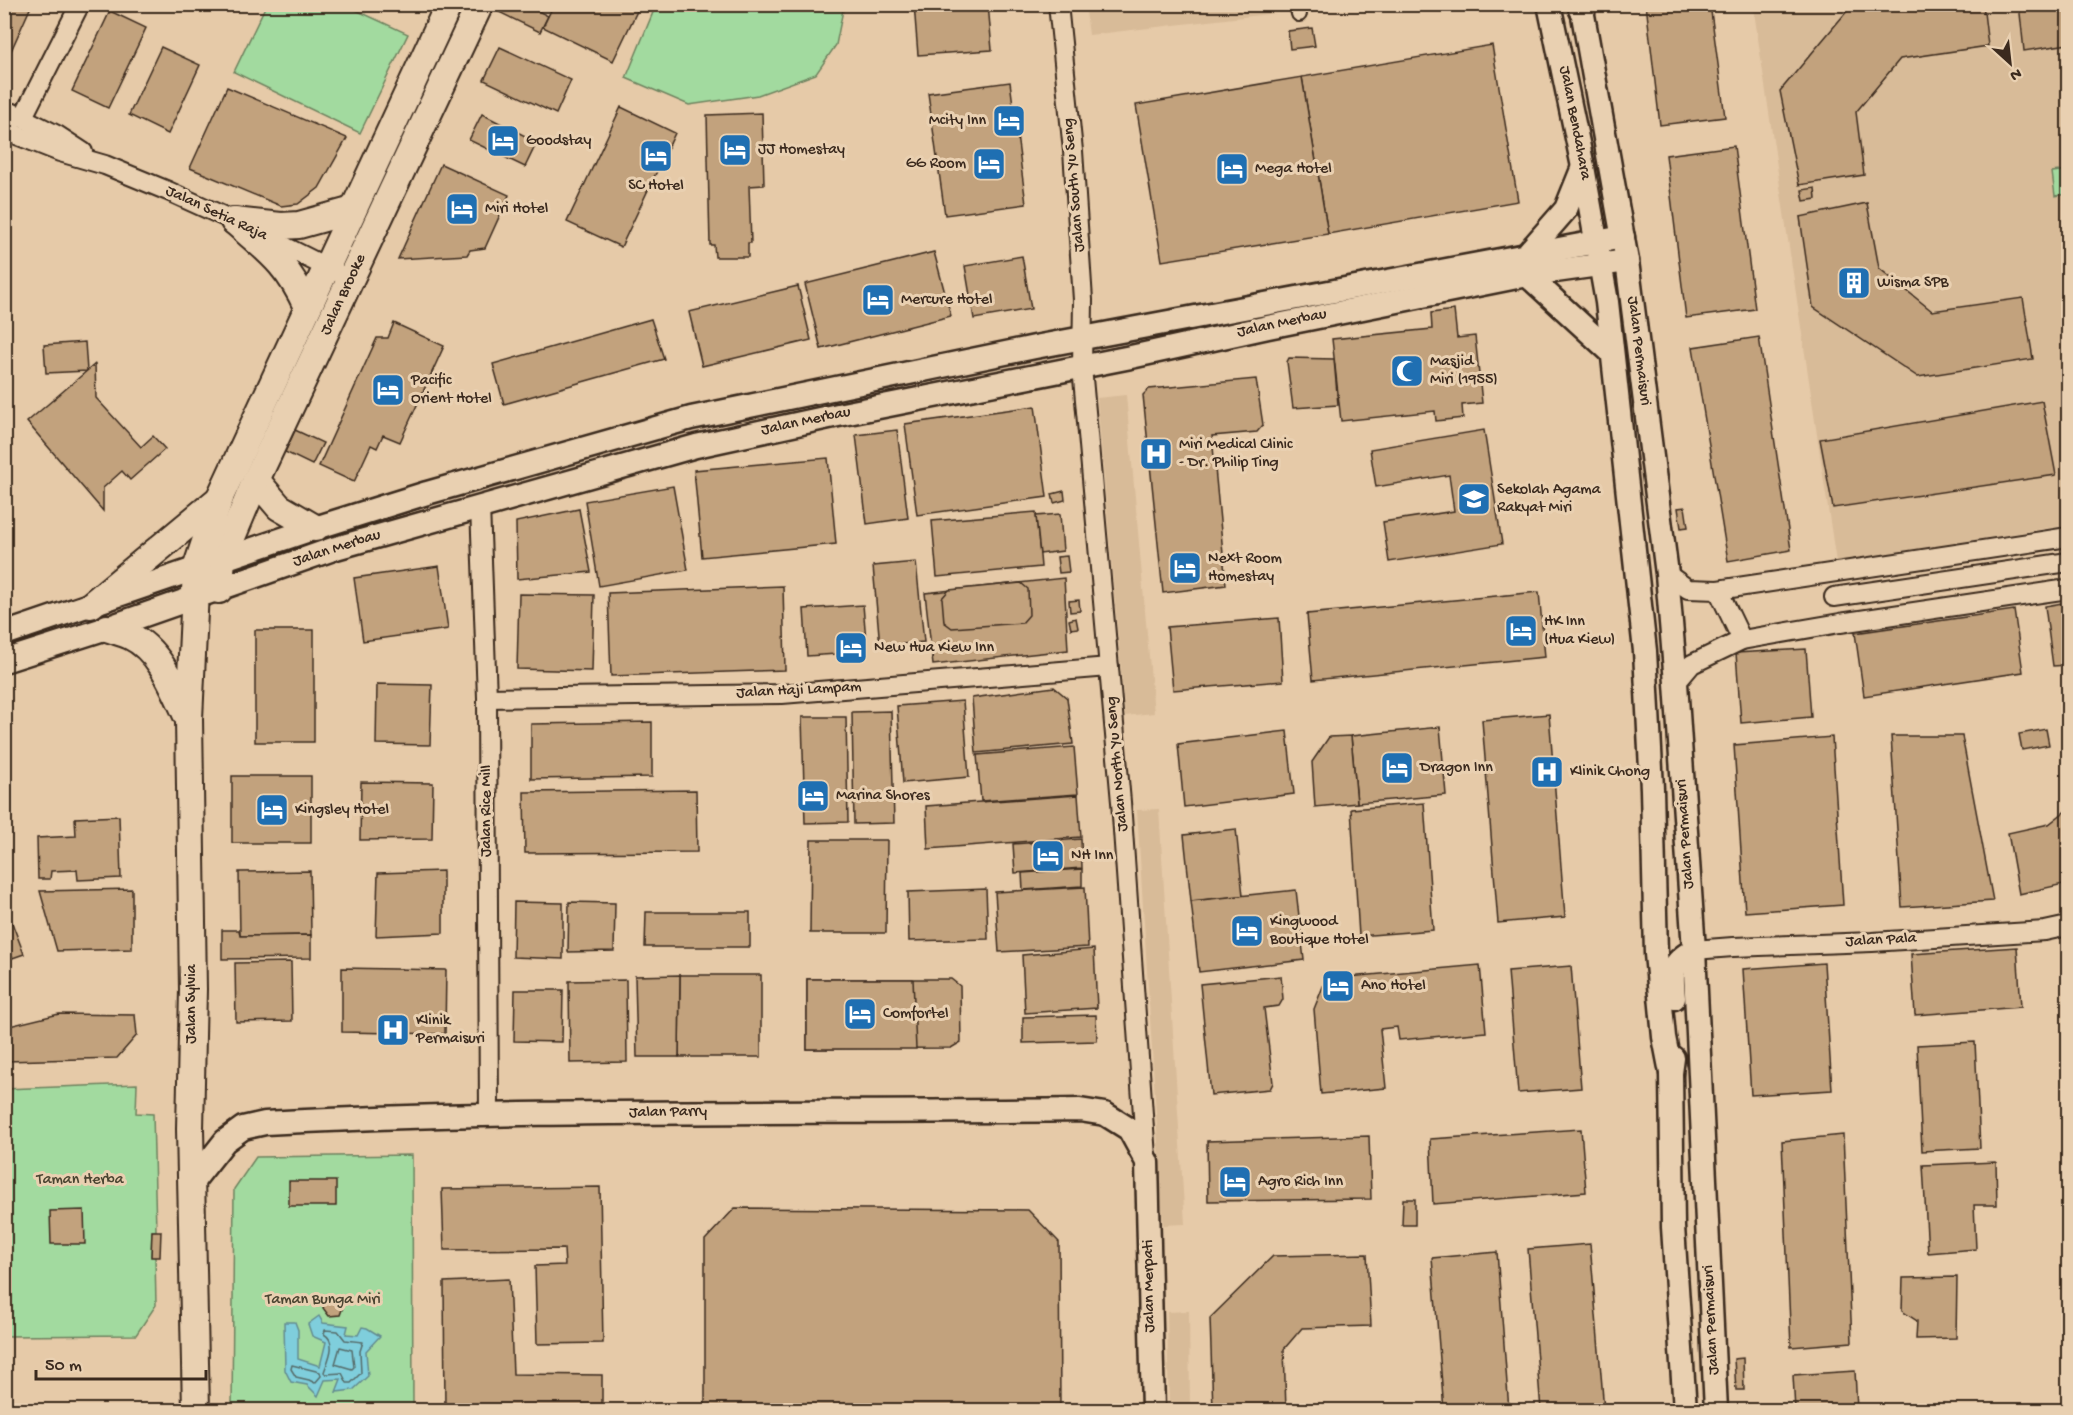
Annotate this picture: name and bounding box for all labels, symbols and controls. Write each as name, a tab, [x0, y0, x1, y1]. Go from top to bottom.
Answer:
north arrow	[1980, 33, 2040, 93]
text: N	[2006, 62, 2024, 84]
street label: Jalan Bendahara	[1554, 65, 1595, 183]
hotel icon: Mcity Inn	[991, 103, 1027, 139]
place label: Mcity Inn	[929, 112, 986, 131]
street label: Jalan South Yu Seng	[1060, 117, 1090, 253]
hotel icon: Goodstay	[485, 123, 521, 159]
place label: Goodstay	[526, 132, 591, 151]
hotel icon: JJ Homestay	[717, 132, 753, 168]
hotel icon: SC Hotel	[638, 138, 674, 174]
place label: JJ Homestay	[758, 141, 845, 160]
hotel icon: GG Room	[971, 146, 1007, 182]
hotel icon: Mega Hotel	[1214, 151, 1250, 187]
place label: GG Room	[906, 155, 967, 174]
place label: Mega Hotel	[1255, 160, 1332, 179]
place label: SC Hotel	[628, 177, 684, 196]
street label: Jalan Setia Raja	[162, 182, 271, 246]
hotel icon: Miri Hotel	[444, 191, 480, 227]
place label: Miri Hotel	[485, 200, 548, 219]
street label: Jalan Brooke	[317, 251, 371, 338]
building icon: Wisma SPB	[1836, 265, 1872, 301]
place label: Wisma SPB	[1877, 274, 1949, 293]
hotel icon: Mercure Hotel	[860, 282, 896, 318]
place label: Mercure Hotel	[901, 291, 992, 310]
street label: Jalan Permaisuri	[1622, 295, 1654, 407]
street label: Jalan Merbau	[1236, 305, 1329, 343]
mosque icon: Masjid Miri (1955)	[1389, 353, 1425, 389]
place label: Masjid Miri (1955)	[1430, 353, 1498, 390]
hotel icon: Pacific Orient Hotel	[370, 372, 406, 408]
place label: Pacific Orient Hotel	[410, 372, 492, 409]
street label: Jalan Merbau	[760, 403, 853, 441]
hospital icon: Miri Medical Clinic - Dr. Philip Ting	[1138, 436, 1174, 472]
place label: Miri Medical Clinic - Dr. Philip Ting	[1179, 436, 1293, 473]
school or university icon: Sekolah Agama Rakyat Miri	[1456, 481, 1492, 517]
place label: Sekolah Agama Rakyat Miri	[1497, 481, 1602, 518]
street label: Jalan Merbau	[291, 526, 384, 572]
hotel icon: Next Room Homestay	[1167, 550, 1203, 586]
place label: Next Room Homestay	[1208, 550, 1282, 587]
hotel icon: HK Inn (Hua Kiew)	[1503, 613, 1539, 649]
place label: HK Inn (Hua Kiew)	[1544, 613, 1615, 650]
hotel icon: New Hua Kiew Inn	[833, 630, 869, 666]
place label: New Hua Kiew Inn	[874, 639, 994, 658]
street label: Jalan Haji Lampam	[736, 678, 863, 704]
street label: Jalan North Yu Seng	[1103, 696, 1133, 832]
hotel icon: Dragon Inn	[1379, 750, 1415, 786]
hospital icon: Klinik Chong	[1529, 754, 1565, 790]
place label: Dragon Inn	[1419, 759, 1493, 778]
place label: Klinik Chong	[1570, 763, 1650, 782]
street label: Jalan Rice Mill	[478, 765, 497, 857]
hotel icon: Marina Shores	[795, 778, 831, 814]
street label: Jalan Permaisuri	[1673, 778, 1699, 890]
place label: Marina Shores	[836, 787, 931, 806]
hotel icon: Kingsley Hotel	[254, 792, 290, 828]
place label: Kingsley Hotel	[295, 801, 389, 820]
hotel icon: NH Inn	[1030, 838, 1066, 874]
place label: NH Inn	[1071, 847, 1114, 866]
hotel icon: Kingwood Boutique Hotel	[1229, 913, 1265, 949]
place label: Kingwood Boutique Hotel	[1269, 913, 1369, 950]
street label: Jalan Pala	[1845, 930, 1918, 952]
street label: Jalan Sylvia	[183, 963, 202, 1044]
hotel icon: Ano Hotel	[1320, 968, 1356, 1004]
place label: Ano Hotel	[1361, 977, 1426, 996]
hotel icon: Comfortel	[842, 996, 878, 1032]
place label: Comfortel	[883, 1005, 949, 1024]
hospital icon: Klinik Permaisuri	[375, 1012, 411, 1048]
place label: Klinik Permaisuri	[415, 1012, 485, 1049]
street label: Jalan Parry	[629, 1103, 707, 1123]
hotel icon: Agro Rich Inn	[1217, 1164, 1253, 1200]
park label: Taman Herba	[35, 1171, 125, 1190]
place label: Agro Rich Inn	[1258, 1173, 1343, 1192]
street label: Jalan Merpati	[1140, 1239, 1160, 1333]
street label: Jalan Permaisuri	[1700, 1265, 1724, 1375]
park label: Taman Bunga Miri	[264, 1291, 381, 1310]
scale bar	[36, 1343, 206, 1381]
text: 50 m	[45, 1356, 82, 1377]

